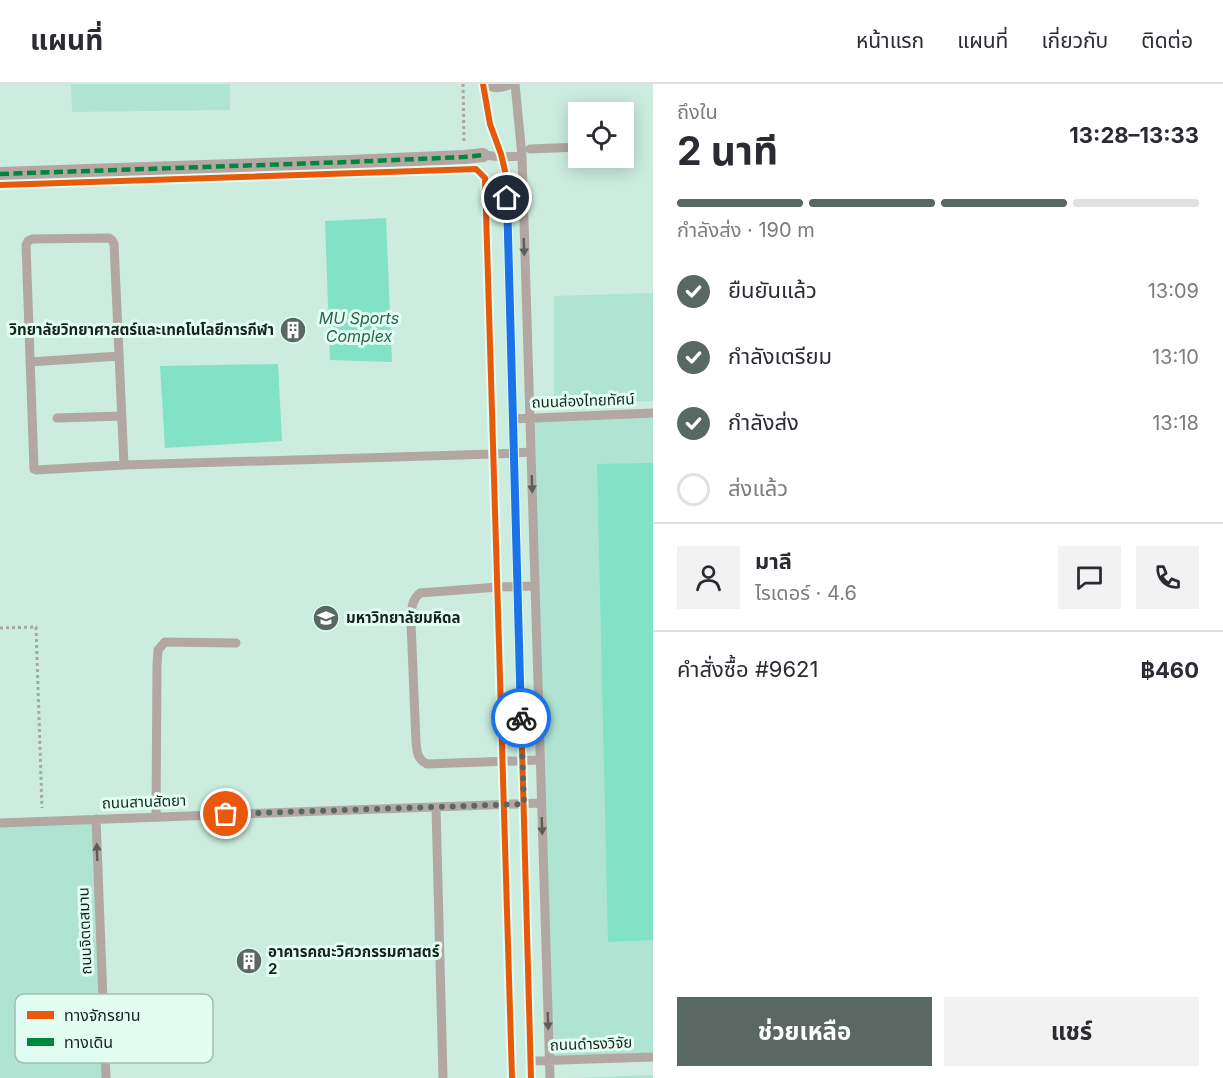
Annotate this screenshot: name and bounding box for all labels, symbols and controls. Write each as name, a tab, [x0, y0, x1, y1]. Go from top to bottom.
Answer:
text: แผนที่	[30, 23, 103, 57]
text: หน้าแรก	[856, 28, 924, 53]
text: แผนที่	[957, 28, 1008, 53]
text: เกี่ยวกับ	[1041, 28, 1108, 53]
text: ติดต่อ	[1141, 28, 1193, 53]
text: ถึงใน	[677, 100, 718, 124]
map controls	[568, 102, 634, 168]
button: locate	[568, 102, 634, 168]
text: 13:28–13:33	[1069, 122, 1199, 148]
text: 2 นาที	[677, 127, 778, 174]
pin	[481, 172, 532, 223]
icon: home	[490, 181, 523, 214]
text: กำลังส่ง · 190 m	[677, 218, 815, 242]
one-way arrow	[520, 238, 529, 257]
icon: check	[677, 275, 710, 308]
text: ยืนยันแล้ว	[728, 277, 817, 303]
text: 13:09	[1148, 279, 1199, 303]
water label: MU Sports Complex	[319, 308, 399, 346]
building icon: วิทยาลัยวิทยาศาสตร์และเทคโนโลยีการกีฬา	[278, 315, 308, 345]
place label: วิทยาลัยวิทยาศาสตร์และเทคโนโลยีการกีฬา	[8, 320, 274, 339]
icon: check	[677, 341, 710, 374]
text: กำลังเตรียม	[728, 343, 832, 369]
text: 13:10	[1152, 345, 1199, 369]
street label: ถนนส่องไทยทัศน์	[531, 389, 635, 412]
icon: check	[677, 407, 710, 440]
text: กำลังส่ง	[728, 409, 799, 435]
text: 13:18	[1152, 411, 1199, 435]
one-way arrow	[527, 475, 536, 494]
text: ส่งแล้ว	[728, 475, 788, 501]
button: person	[677, 546, 740, 609]
button: chat	[1058, 546, 1121, 609]
button: phone	[1136, 546, 1199, 609]
text: มาลี	[755, 548, 792, 574]
text: ไรเดอร์ · 4.6	[755, 581, 857, 605]
school or university icon: มหาวิทยาลัยมหิดล	[311, 603, 341, 633]
place label: มหาวิทยาลัยมหิดล	[346, 608, 461, 627]
text: คำสั่งซื้อ #9621	[677, 656, 818, 682]
text: ฿460	[1140, 657, 1199, 683]
courier	[491, 688, 551, 748]
icon: bike	[505, 702, 538, 735]
pin	[200, 788, 251, 839]
street label: ถนนสานสัตยา	[101, 791, 186, 812]
icon: bag	[209, 797, 242, 830]
one-way arrow	[537, 816, 547, 835]
one-way arrow	[93, 842, 102, 861]
street label: ถนนจิตตสมาน	[73, 887, 96, 975]
place label: อาคารคณะวิศวกรรมศาสตร์ 2	[268, 942, 440, 978]
building icon: อาคารคณะวิศวกรรมศาสตร์ 2	[234, 946, 264, 976]
legend	[15, 994, 213, 1063]
button: ช่วยเหลือ	[677, 997, 932, 1066]
button: แชร์	[944, 997, 1199, 1066]
text: ทางจักรยาน	[64, 1005, 141, 1025]
one-way arrow	[543, 1011, 553, 1030]
text: ทางเดิน	[64, 1032, 113, 1052]
street label: ถนนดำรงวิจัย	[549, 1033, 632, 1054]

